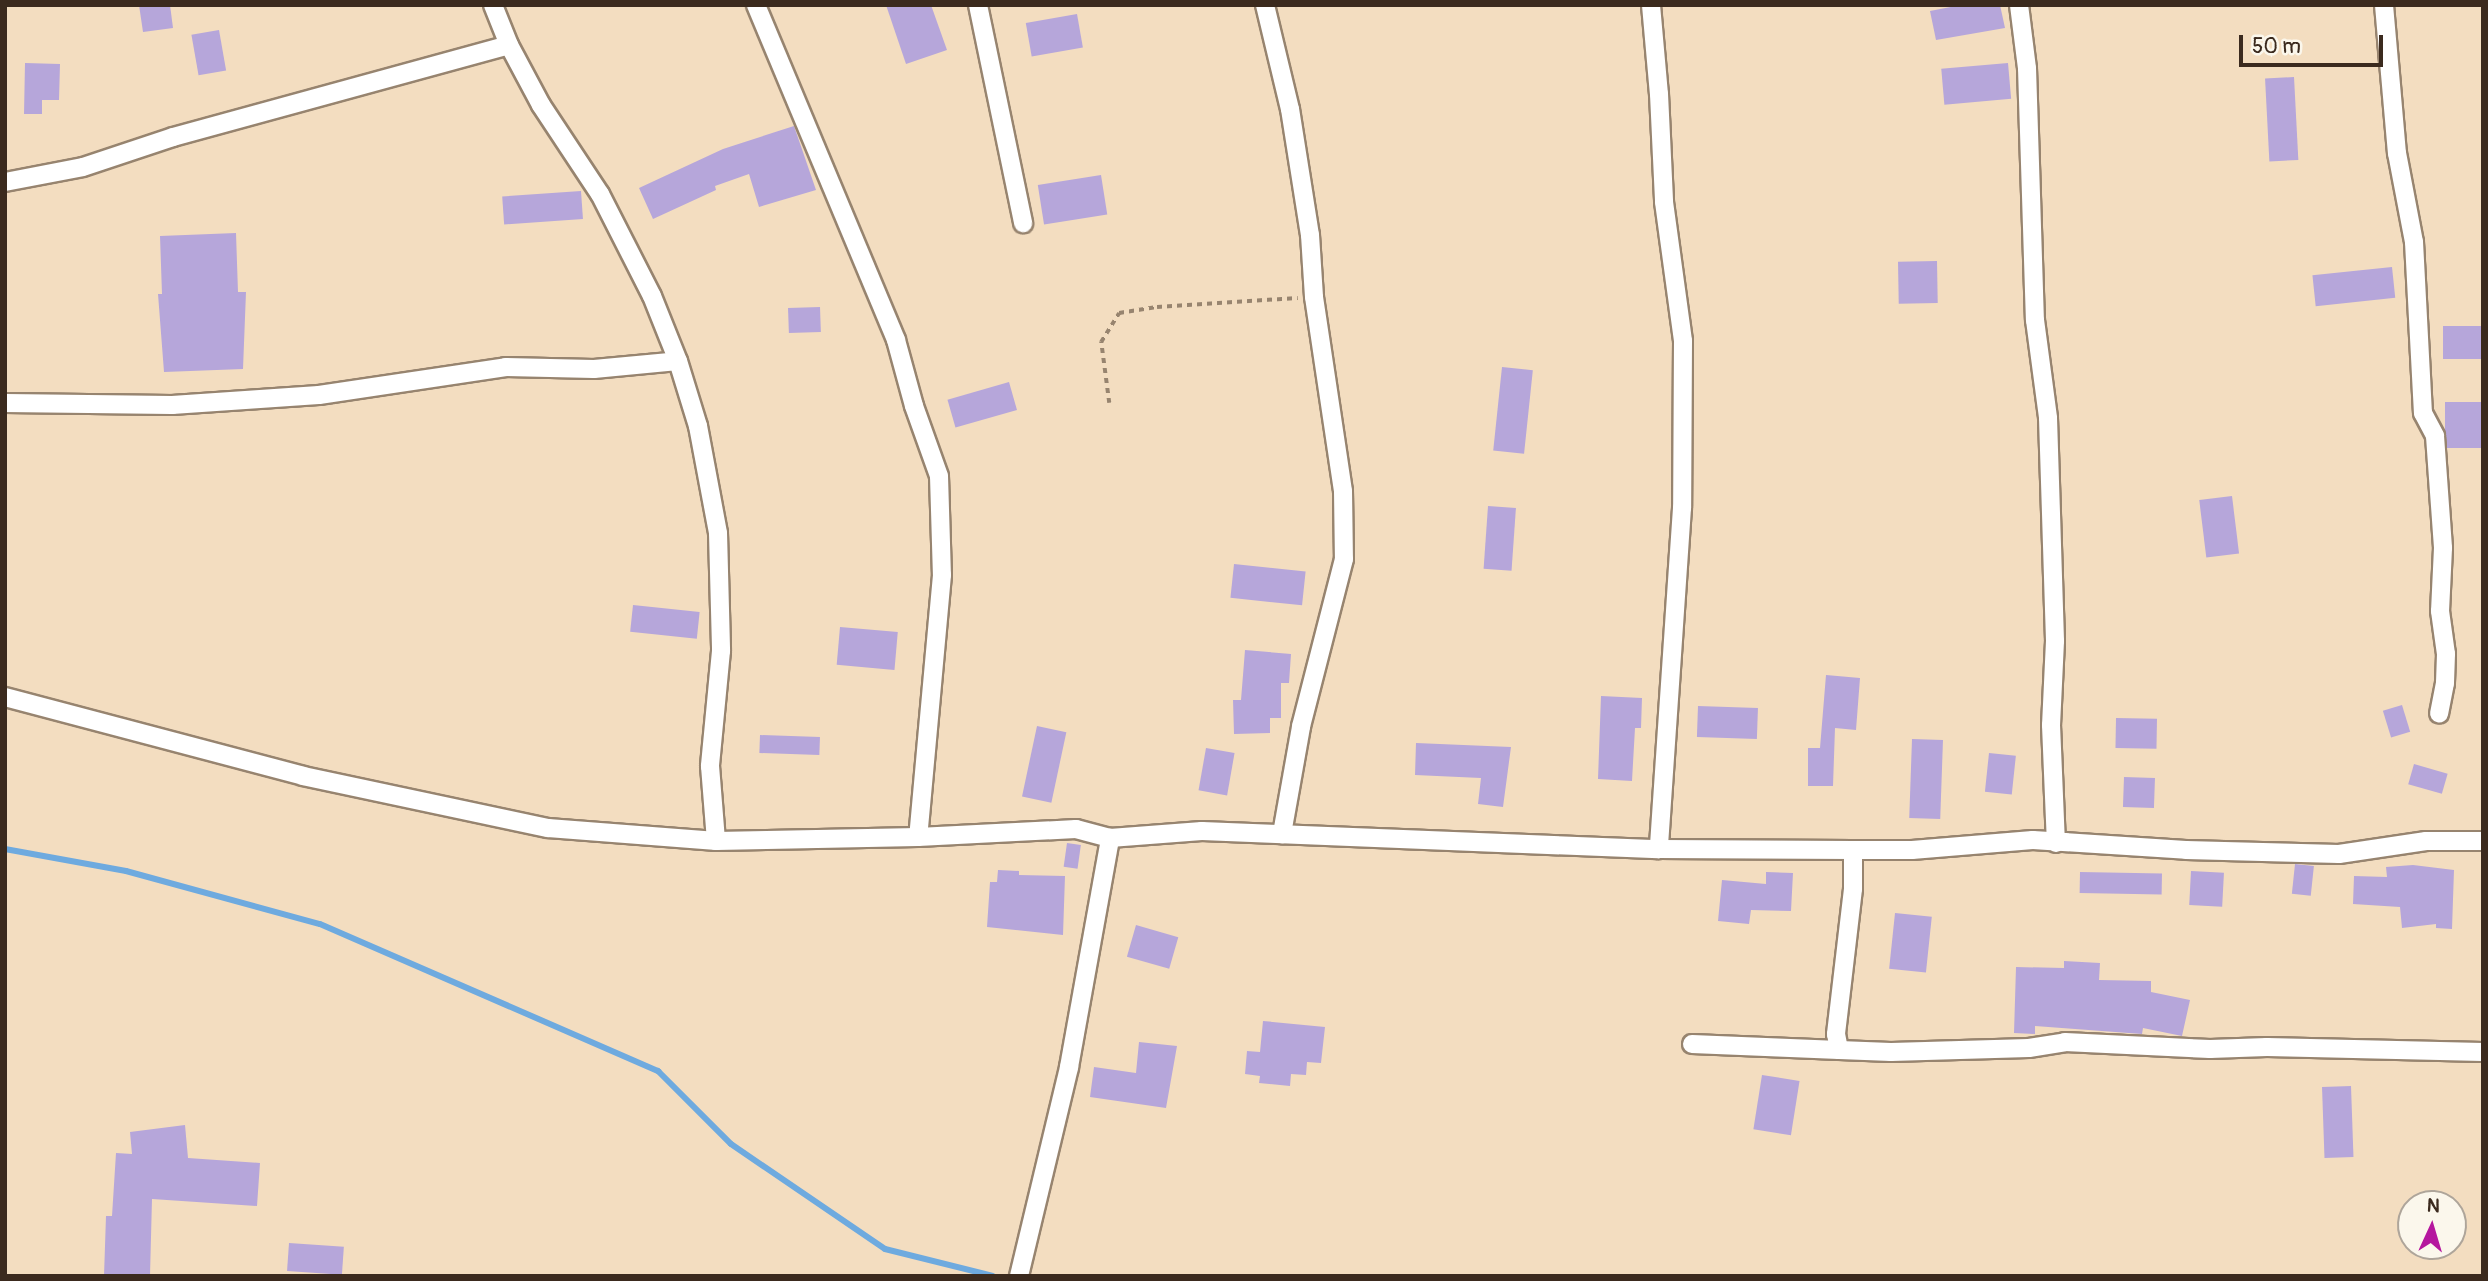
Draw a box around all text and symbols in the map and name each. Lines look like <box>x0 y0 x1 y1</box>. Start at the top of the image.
scale bar <box>2243 21 2386 65</box>
text: 50 m <box>2252 33 2301 60</box>
north arrow <box>2397 1190 2467 1260</box>
text: N <box>2426 1194 2441 1218</box>

